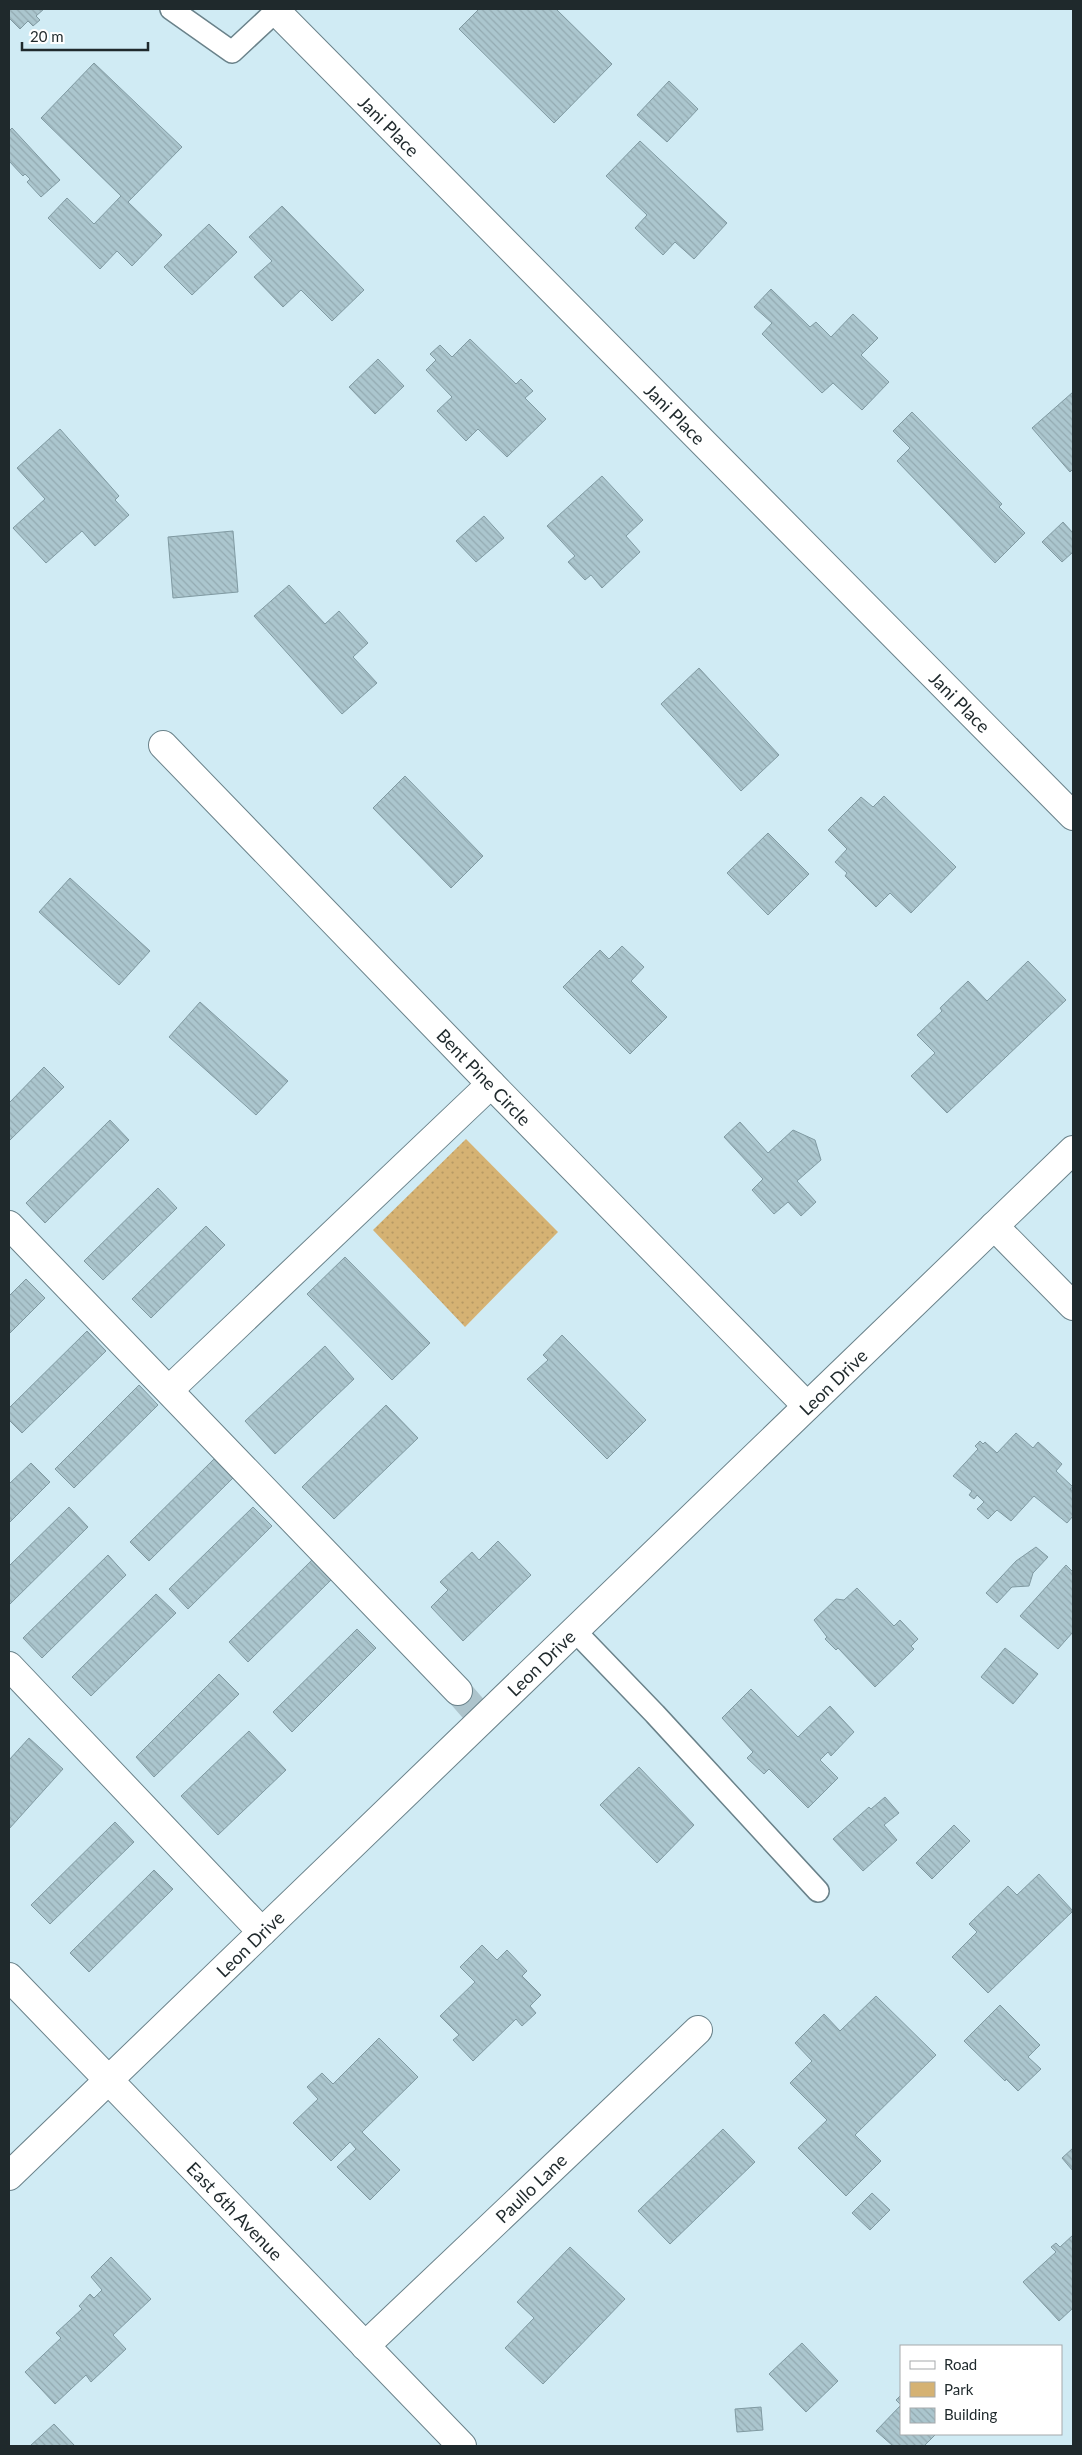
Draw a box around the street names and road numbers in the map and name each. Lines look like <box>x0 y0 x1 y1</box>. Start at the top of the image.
street label: Jani Place <box>354 91 424 161</box>
street label: Jani Place <box>640 379 710 449</box>
street label: Jani Place <box>925 667 995 737</box>
street label: Bent Pine Circle <box>432 1024 536 1130</box>
street label: Leon Drive <box>794 1344 872 1420</box>
street label: Leon Drive <box>502 1625 580 1701</box>
street label: Leon Drive <box>211 1906 289 1982</box>
street label: Paullo Lane <box>491 2149 571 2227</box>
street label: East 6th Avenue <box>182 2157 288 2265</box>

